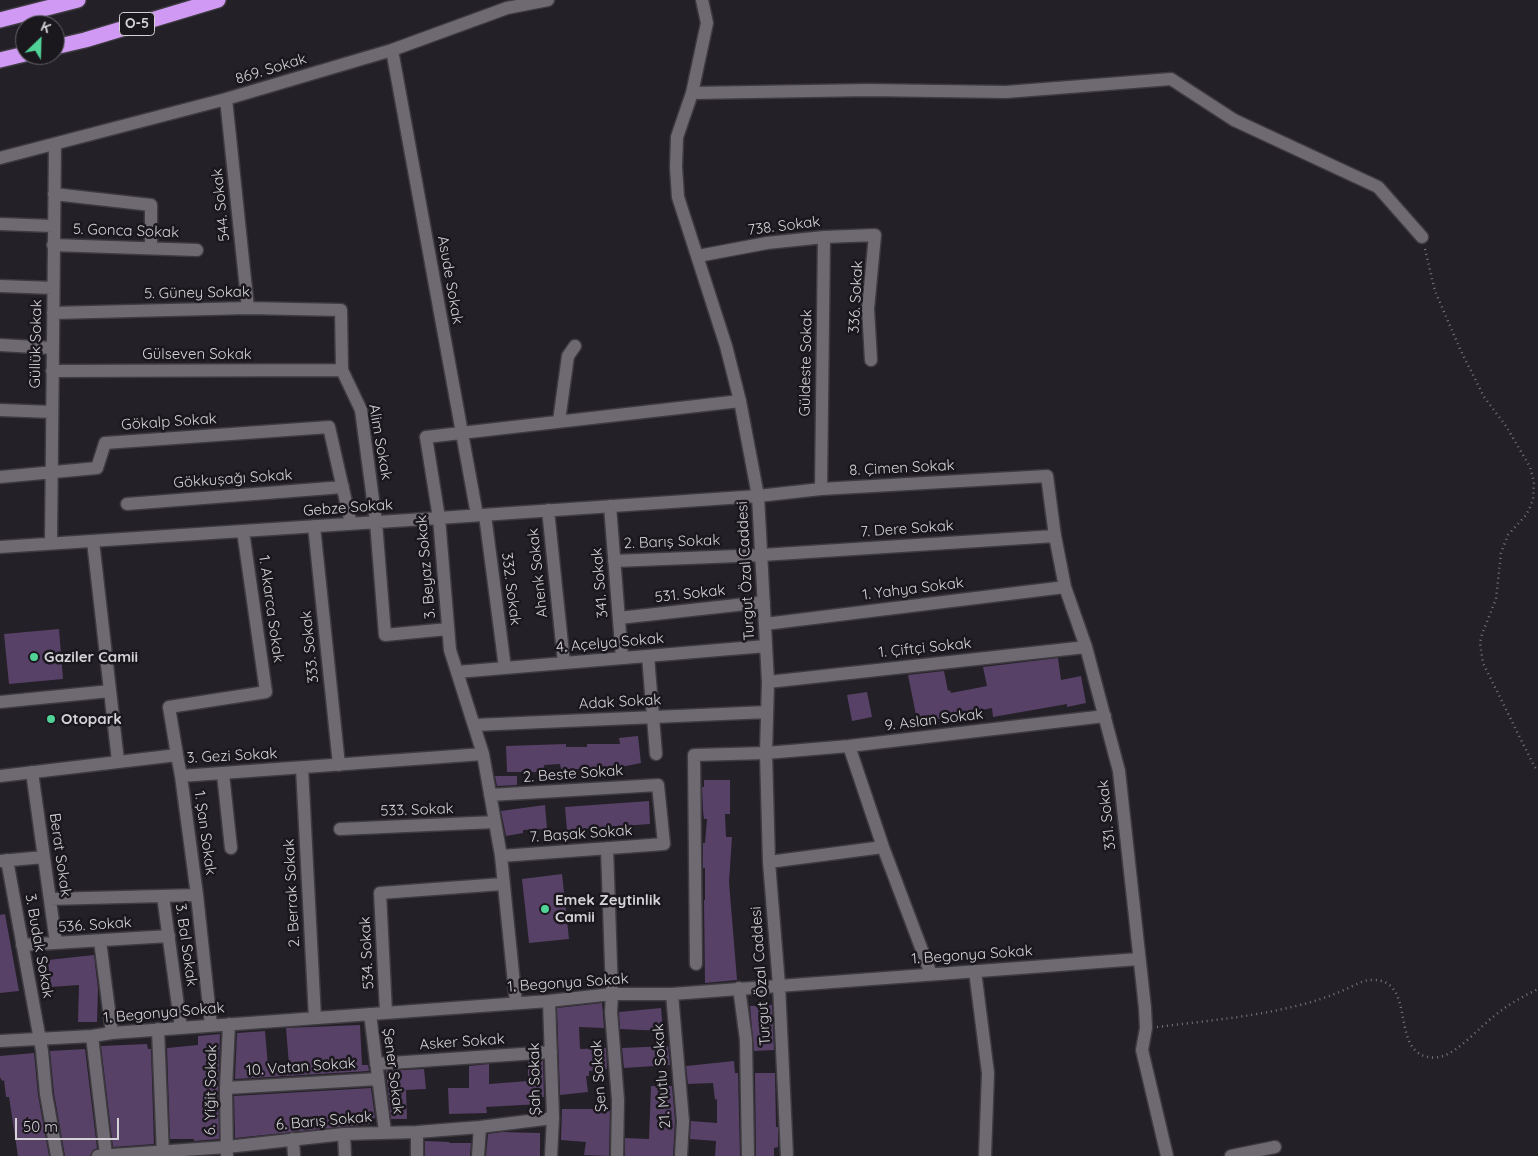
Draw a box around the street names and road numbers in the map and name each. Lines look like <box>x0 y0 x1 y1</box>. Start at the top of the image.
road number: O-5 <box>120 12 154 36</box>
street label: 869. Sokak <box>233 50 309 88</box>
street label: 544. Sokak <box>208 168 234 242</box>
street label: 738. Sokak <box>747 213 821 239</box>
street label: 5. Gonca Sokak <box>73 220 179 242</box>
street label: Asude Sokak <box>433 234 467 326</box>
street label: 336. Sokak <box>845 260 867 334</box>
street label: 5. Güney Sokak <box>144 283 250 303</box>
street label: Güllük Sokak <box>26 299 46 389</box>
street label: Güldeste Sokak <box>796 309 816 417</box>
street label: Gülseven Sokak <box>142 345 252 363</box>
street label: Alim Sokak <box>364 403 396 481</box>
street label: Gökalp Sokak <box>121 410 217 434</box>
street label: 8. Çimen Sokak <box>849 456 955 480</box>
street label: Gökkuşağı Sokak <box>173 466 293 492</box>
street label: Gebze Sokak <box>302 496 394 520</box>
street label: Turgut Özal Caddesi <box>733 501 759 641</box>
street label: 3. Beyaz Sokak <box>412 514 440 620</box>
street label: 7. Dere Sokak <box>860 517 954 541</box>
street label: Ahenk Sokak <box>524 527 552 619</box>
street label: 2. Barış Sokak <box>623 531 721 553</box>
street label: 341. Sokak <box>588 547 612 619</box>
street label: 332. Sokak <box>498 551 524 627</box>
street label: 1. Akarca Sokak <box>255 554 287 664</box>
street label: 1. Yahya Sokak <box>861 574 965 604</box>
street label: 531. Sokak <box>654 581 726 607</box>
street label: 333. Sokak <box>297 610 323 684</box>
street label: 4. Açelya Sokak <box>555 629 665 657</box>
street label: 1. Çiftçi Sokak <box>878 634 972 662</box>
street label: Adak Sokak <box>578 691 662 713</box>
street label: 9. Aslan Sokak <box>884 705 984 735</box>
street label: 3. Gezi Sokak <box>186 745 278 767</box>
street label: 2. Beste Sokak <box>522 762 624 786</box>
street label: 331. Sokak <box>1094 779 1120 851</box>
street label: 1. Şan Sokak <box>190 790 220 876</box>
street label: 533. Sokak <box>380 800 454 820</box>
street label: Berat Sokak <box>45 812 75 898</box>
street label: 7. Başak Sokak <box>529 821 633 847</box>
street label: 2. Berrak Sokak <box>280 838 304 948</box>
street label: 3. Budak Sokak <box>21 892 57 1000</box>
street label: 3. Bal Sokak <box>171 902 201 988</box>
street label: Turgut Özal Caddesi <box>747 906 775 1046</box>
street label: 536. Sokak <box>58 913 132 937</box>
street label: 534. Sokak <box>356 916 378 990</box>
street label: 1. Begonya Sokak <box>911 942 1033 968</box>
street label: 1. Begonya Sokak <box>507 970 629 996</box>
street label: 1. Begonya Sokak <box>103 999 225 1027</box>
street label: 21. Mutlu Sokak <box>649 1023 675 1129</box>
street label: Şener Sokak <box>379 1027 407 1115</box>
street label: Asker Sokak <box>419 1030 505 1054</box>
street label: Şen Sokak <box>588 1039 610 1113</box>
street label: Şah Sokak <box>525 1042 545 1116</box>
street label: 6. Yiğit Sokak <box>201 1044 221 1136</box>
street label: 10. Vatan Sokak <box>246 1054 356 1080</box>
street label: 6. Barış Sokak <box>275 1108 373 1134</box>

